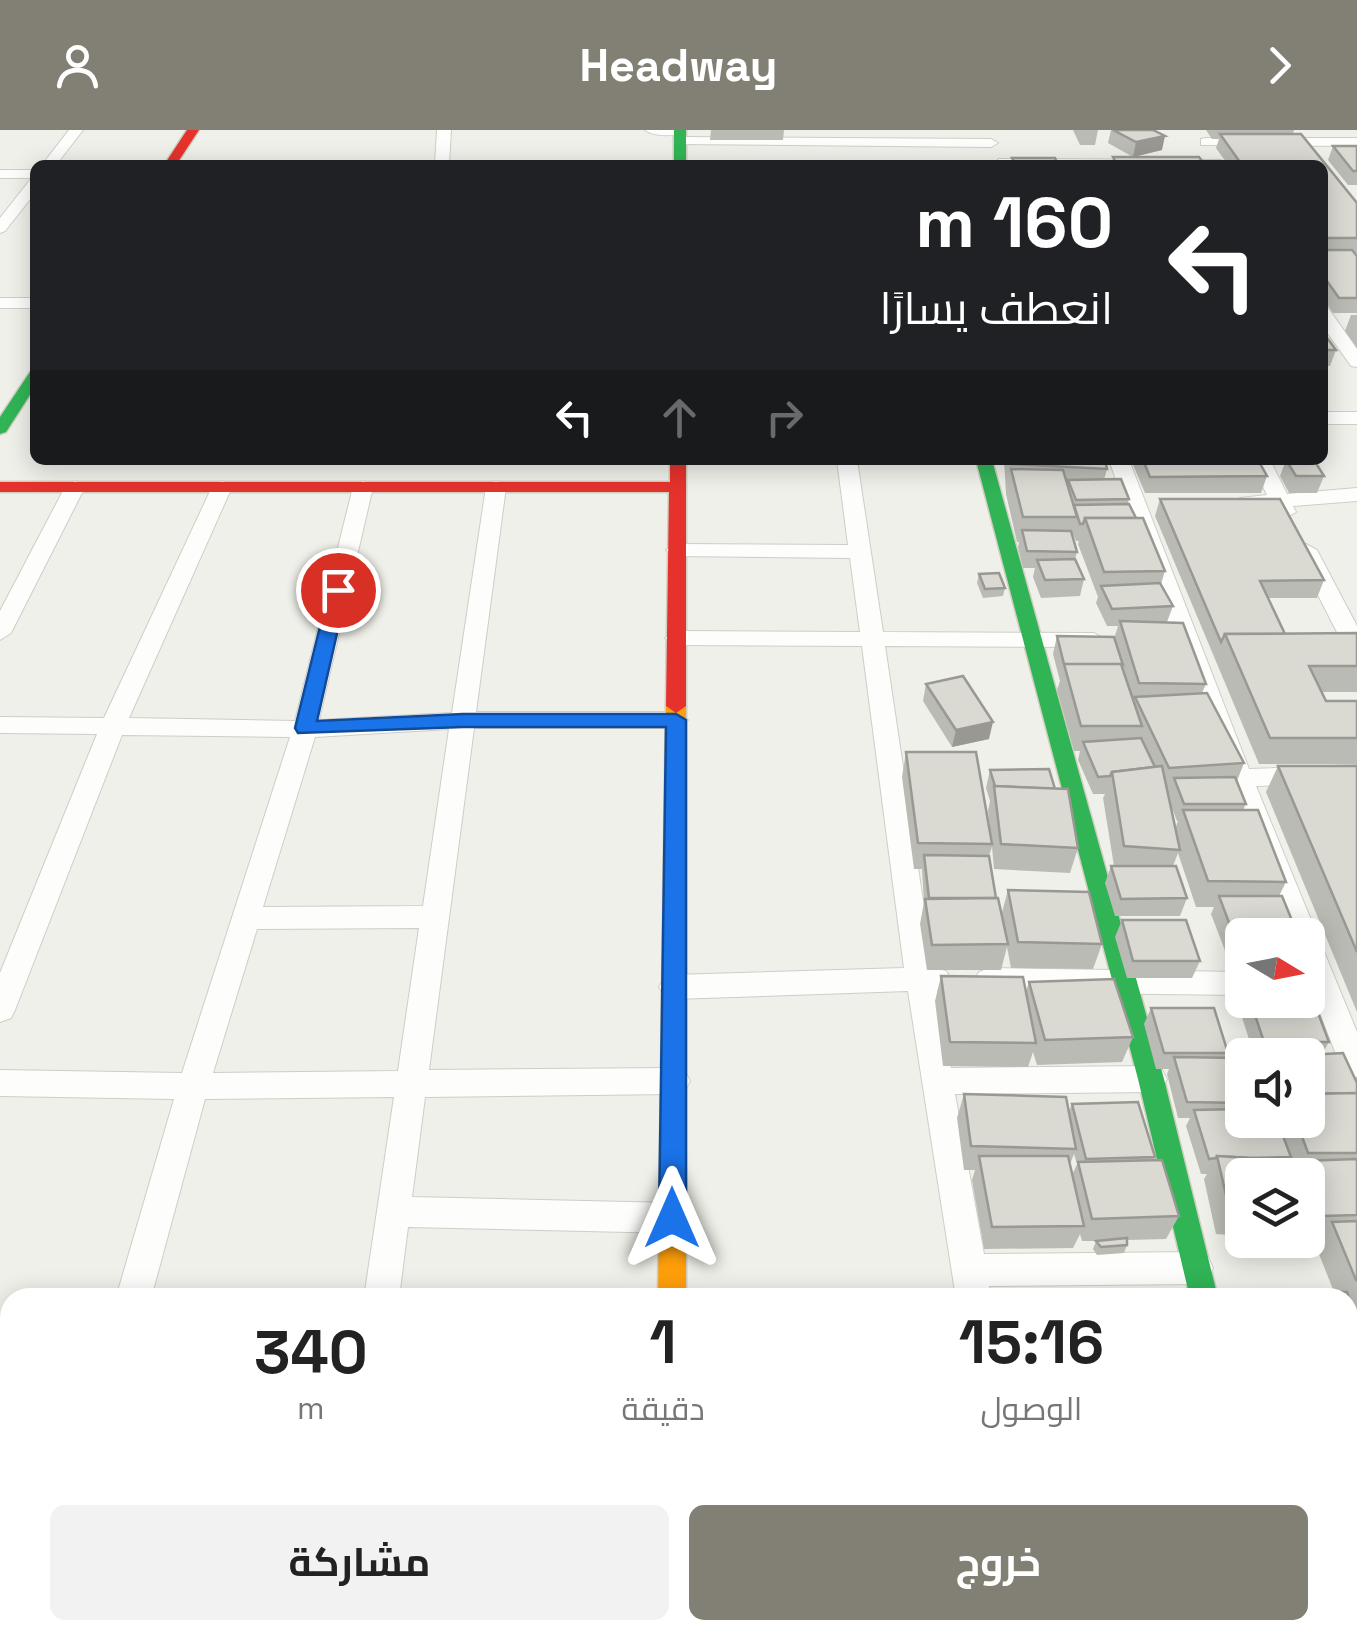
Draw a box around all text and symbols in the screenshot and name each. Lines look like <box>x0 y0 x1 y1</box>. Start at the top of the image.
text: Headway <box>579 37 778 94</box>
icon: person <box>50 38 105 93</box>
icon: forward <box>1252 38 1307 93</box>
text: 160 m <box>915 178 1113 267</box>
icon: left <box>1148 200 1278 330</box>
text: انعطف يسارًا <box>880 280 1113 337</box>
icon: left <box>547 390 602 445</box>
icon: ahead <box>652 390 707 445</box>
icon: right <box>757 390 812 445</box>
pin <box>296 548 381 633</box>
icon: arrive <box>311 563 366 618</box>
north arrow <box>1225 918 1325 1018</box>
map controls <box>1225 918 1325 1258</box>
button: sound <box>1225 1038 1325 1138</box>
button: layers <box>1225 1158 1325 1258</box>
position arrow <box>620 1166 724 1270</box>
text: 1 <box>650 1304 677 1381</box>
text: 15:16 <box>959 1304 1104 1381</box>
text: 340 <box>254 1314 368 1391</box>
text: m <box>297 1388 325 1428</box>
text: دقيقة <box>622 1389 705 1429</box>
text: الوصول <box>980 1389 1082 1429</box>
button: مشاركة <box>50 1505 669 1620</box>
button: خروج <box>689 1505 1308 1620</box>

